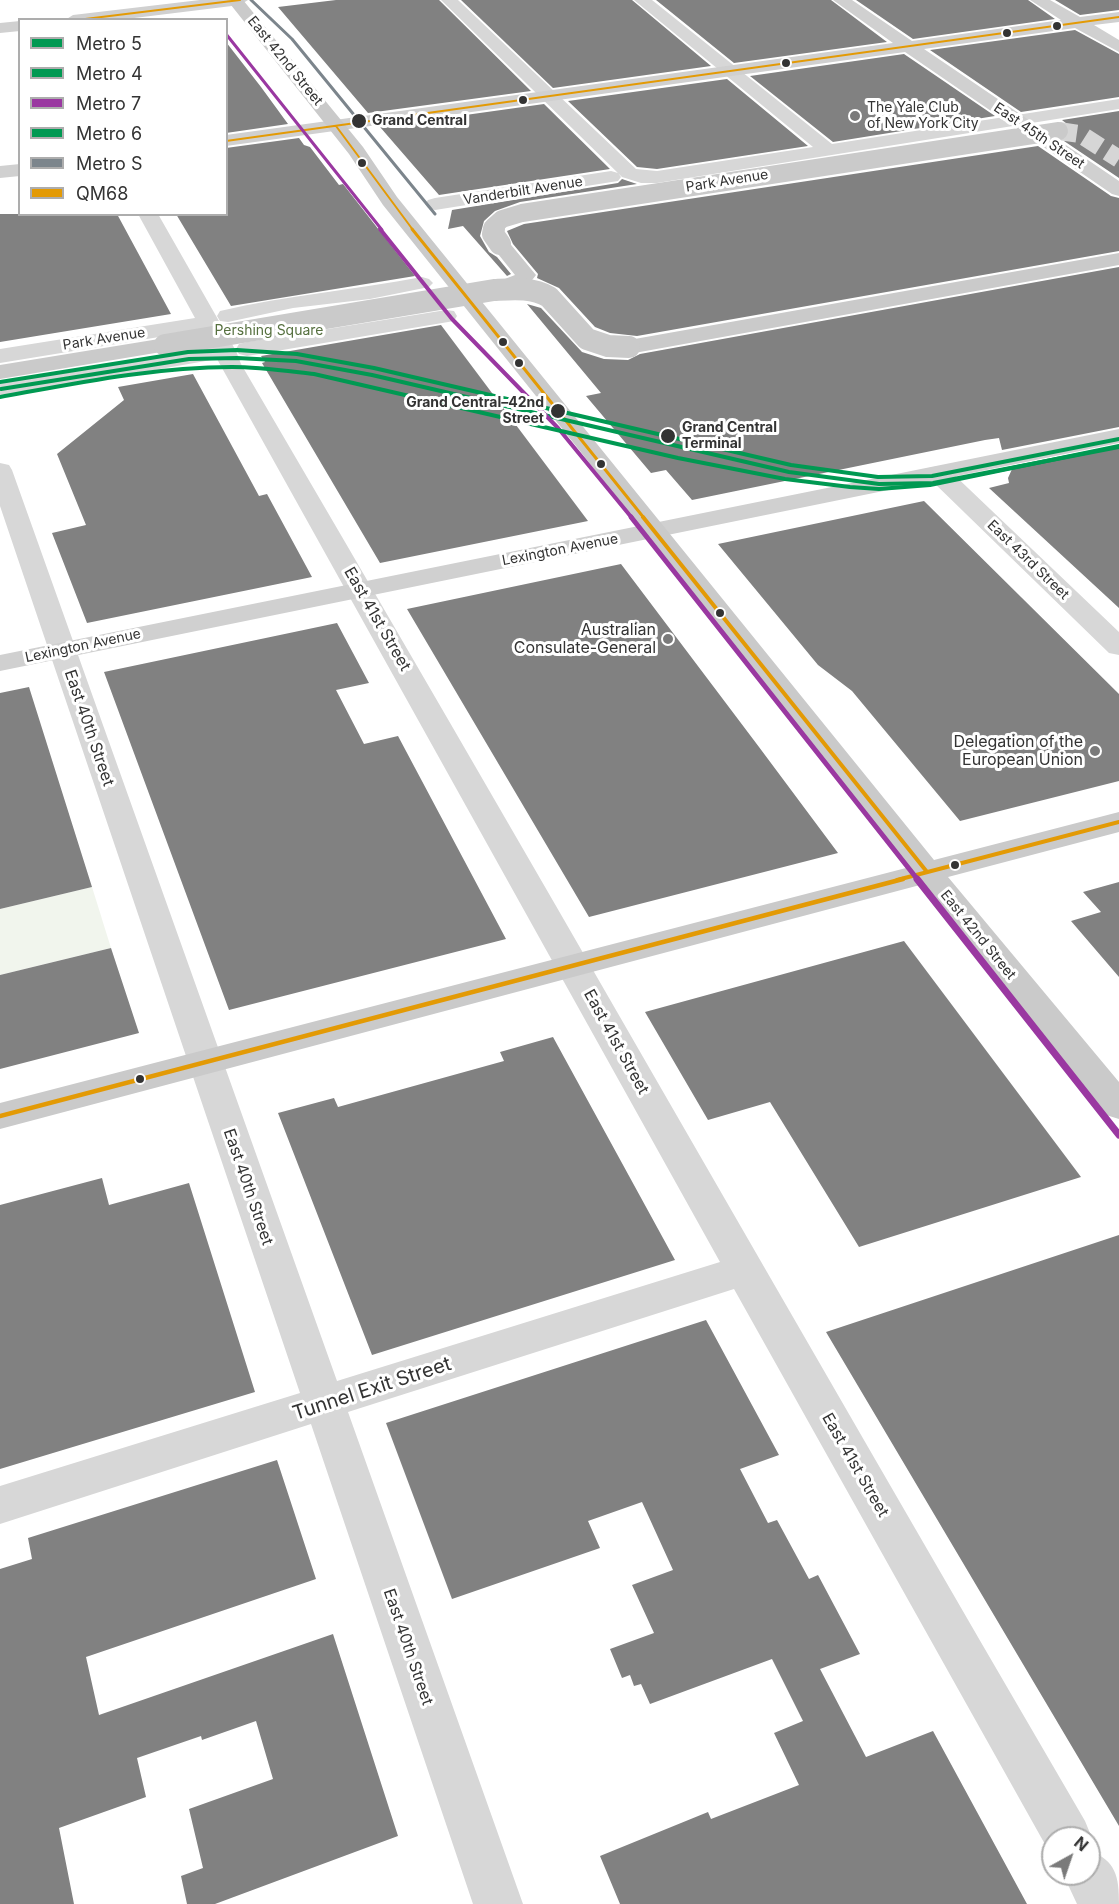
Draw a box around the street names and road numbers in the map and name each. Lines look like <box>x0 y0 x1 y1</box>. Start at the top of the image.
street label: East 42nd Street <box>244 13 326 109</box>
street label: East 45th Street <box>990 99 1088 173</box>
street label: Park Avenue <box>685 166 769 196</box>
street label: Vanderbilt Avenue <box>462 173 584 209</box>
street label: Park Avenue <box>62 324 146 354</box>
street label: East 43rd Street <box>984 517 1072 603</box>
street label: Lexington Avenue <box>501 531 619 569</box>
street label: East 41st Street <box>340 564 414 674</box>
street label: Lexington Avenue <box>24 626 142 666</box>
street label: East 40th Street <box>60 667 118 789</box>
street label: East 42nd Street <box>937 887 1019 983</box>
street label: East 41st Street <box>579 986 653 1098</box>
street label: East 40th Street <box>219 1126 277 1248</box>
street label: Tunnel Exit Street <box>290 1352 454 1426</box>
street label: East 41st Street <box>818 1410 892 1520</box>
street label: East 40th Street <box>379 1586 437 1708</box>

